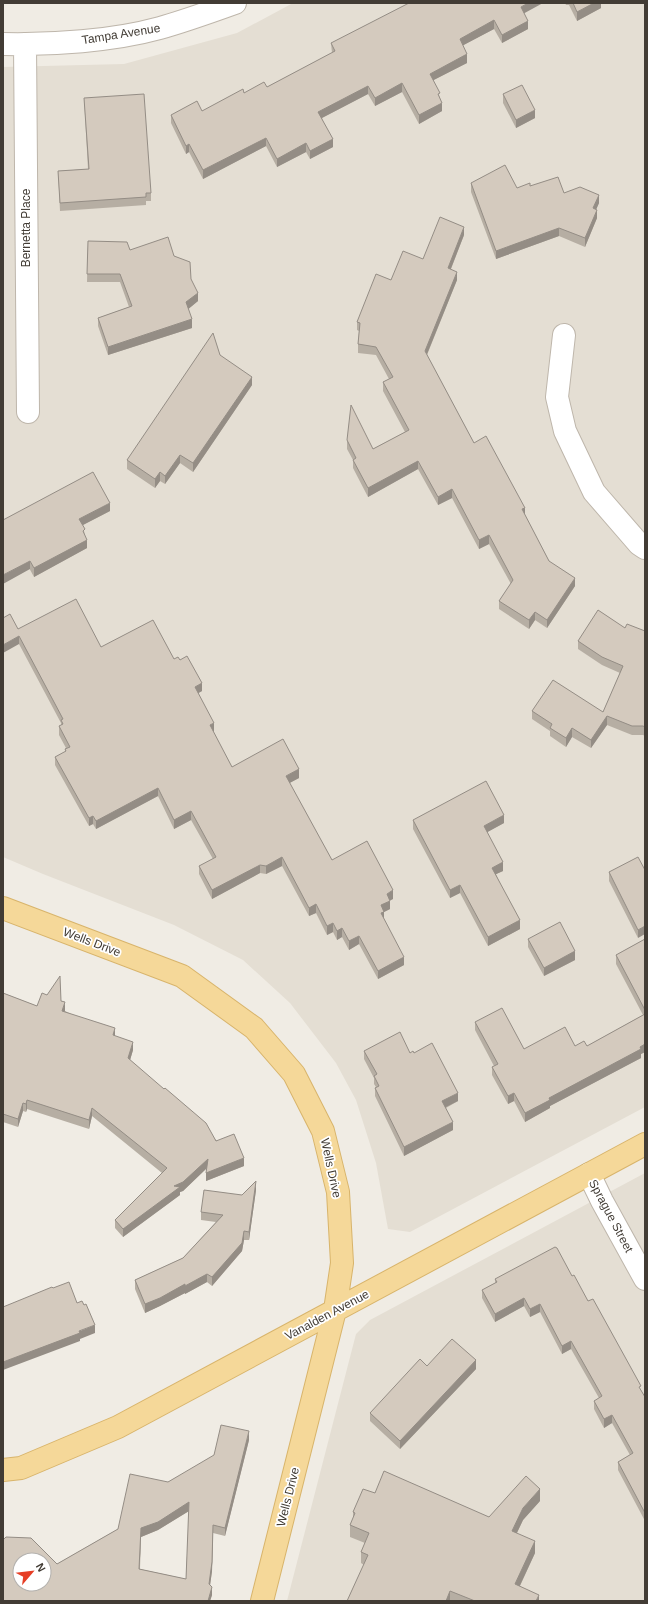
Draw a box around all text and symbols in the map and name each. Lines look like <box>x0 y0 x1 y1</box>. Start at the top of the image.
street label: Tampa Avenue <box>81 21 162 47</box>
street label: Bernetta Place <box>19 188 33 267</box>
street label: Wells Drive <box>61 925 123 959</box>
street label: Wells Drive <box>318 1137 344 1199</box>
street label: Sprague Street <box>586 1177 636 1256</box>
street label: Vanalden Avenue <box>283 1287 372 1343</box>
street label: Wells Drive <box>274 1466 302 1528</box>
north arrow <box>12 1552 52 1592</box>
text: N <box>34 1561 48 1574</box>

